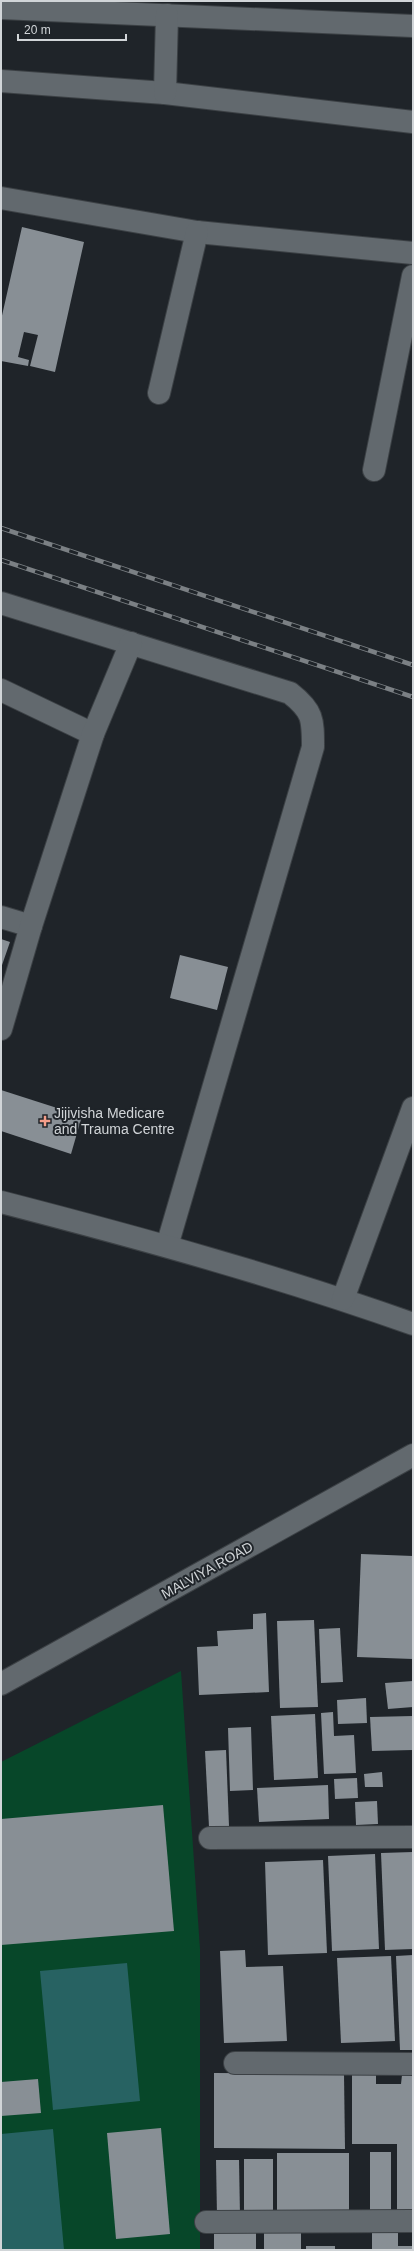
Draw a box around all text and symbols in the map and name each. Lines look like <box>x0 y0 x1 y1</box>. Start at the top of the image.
scale bar <box>18 16 126 42</box>
text: 20 m <box>24 23 51 37</box>
place label: Jijivisha Medicare and Trauma Centre <box>54 1105 175 1137</box>
marker: Jijivisha Medicare and Trauma Centre <box>39 1115 51 1127</box>
street label: MALVIYA ROAD <box>158 1538 256 1602</box>

